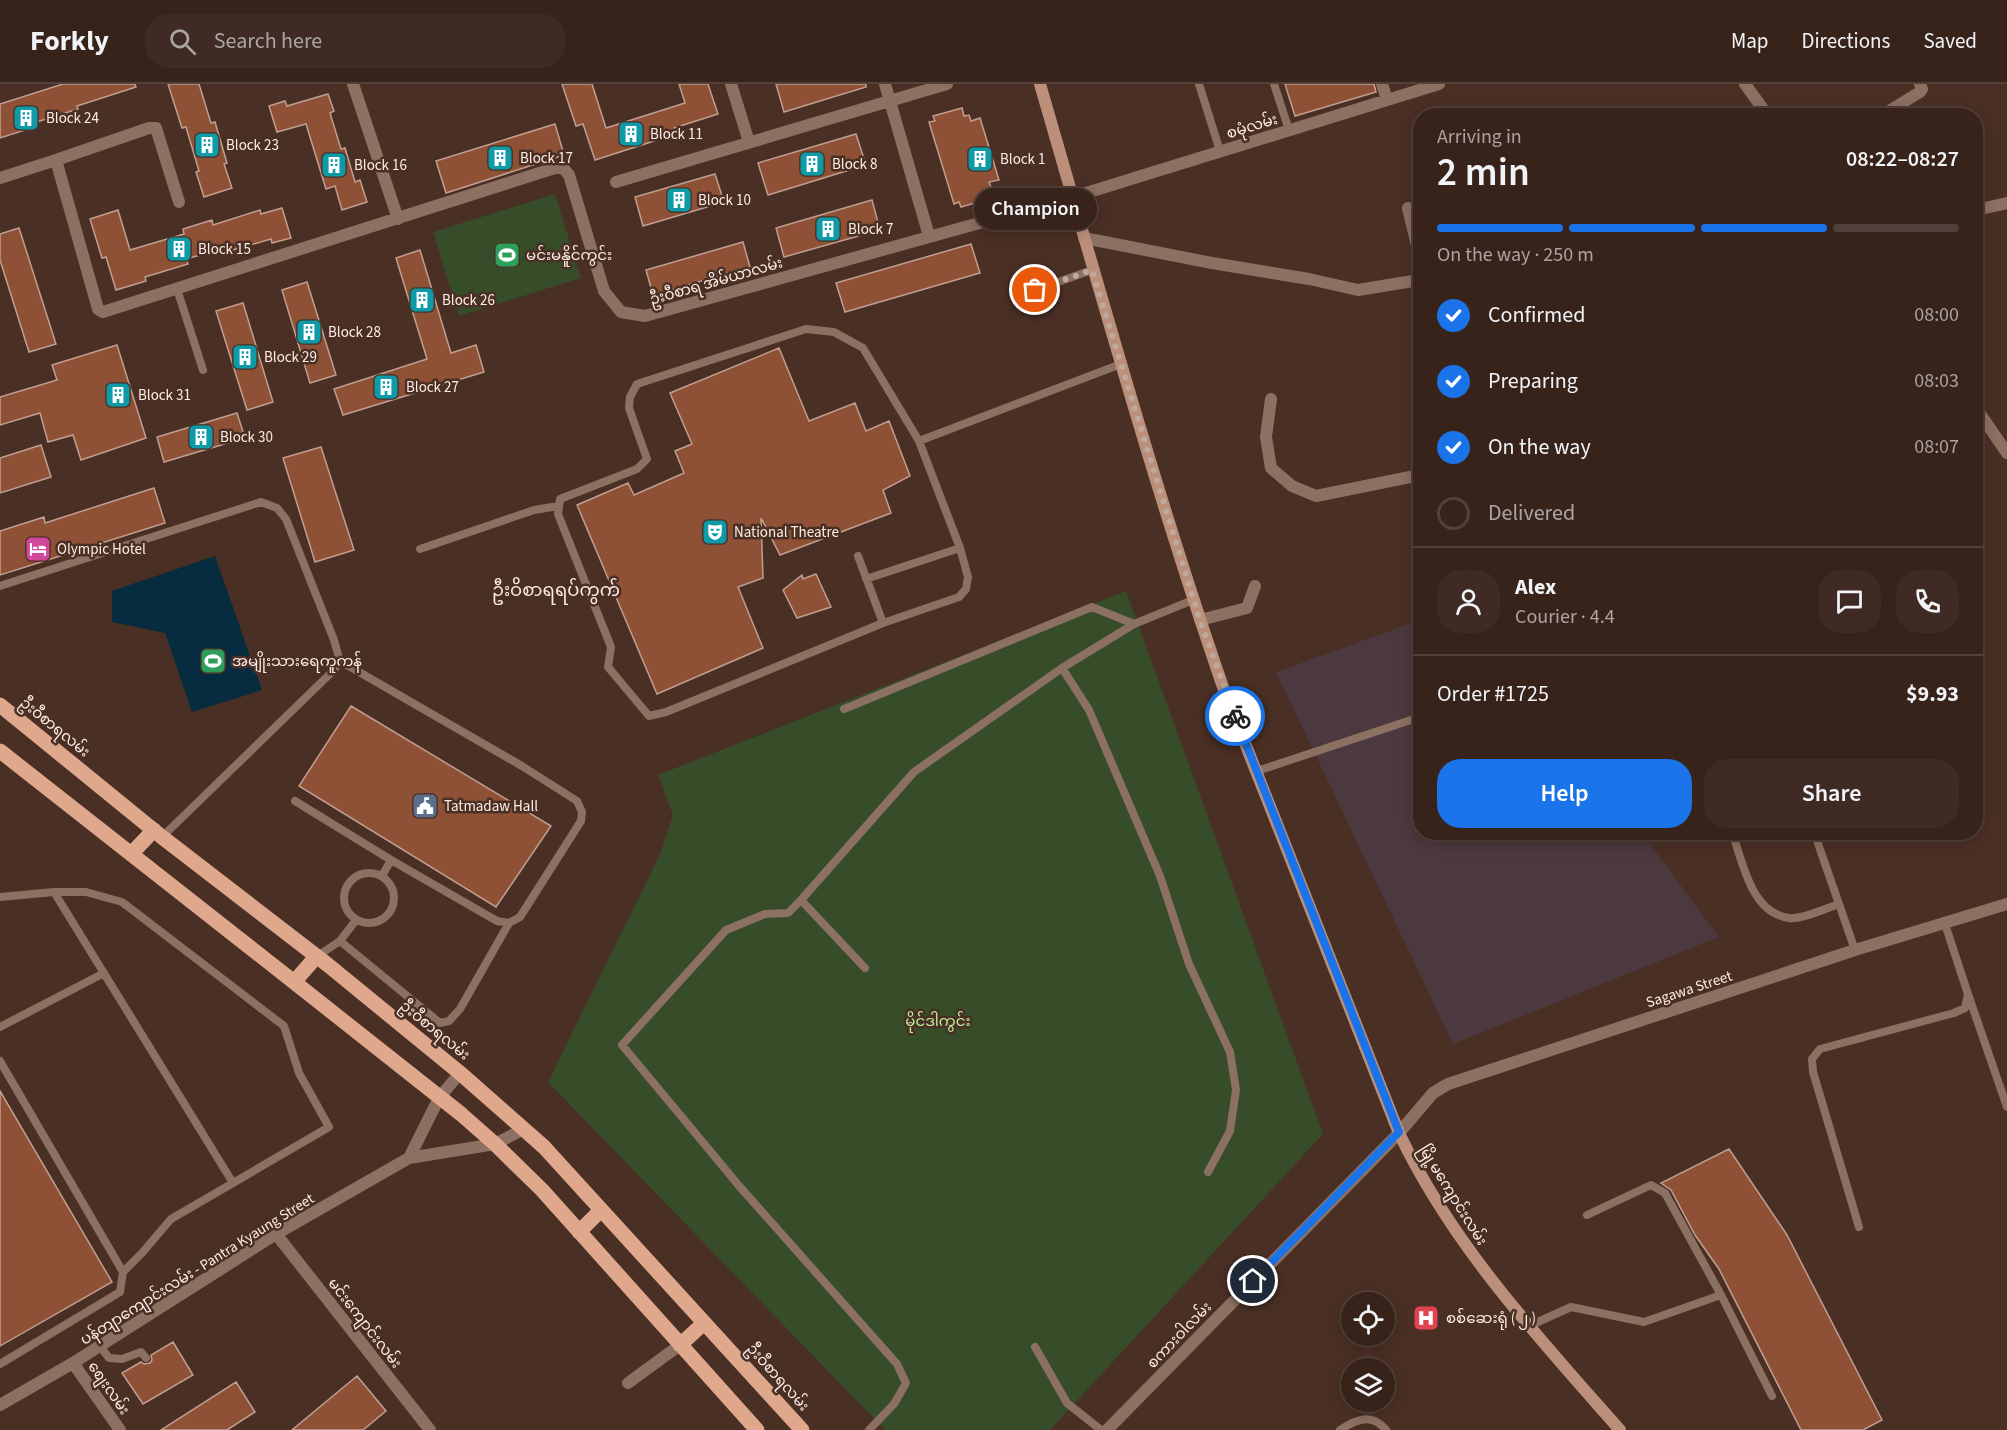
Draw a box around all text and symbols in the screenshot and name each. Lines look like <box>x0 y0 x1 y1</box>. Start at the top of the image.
search box <box>145 14 565 68</box>
text: Forkly <box>30 21 109 61</box>
icon: search <box>166 25 199 58</box>
text: Search here <box>214 25 322 57</box>
text: Map <box>1731 26 1769 56</box>
text: Directions <box>1802 26 1890 56</box>
text: Saved <box>1923 26 1977 56</box>
building icon: Block 24 <box>11 103 41 133</box>
place label: Block 24 <box>46 108 99 129</box>
street label: စမုံလမ်း <box>1224 109 1281 145</box>
building icon: Block 11 <box>616 119 646 149</box>
text: Arriving in <box>1437 123 1522 151</box>
place label: Block 11 <box>650 124 703 145</box>
building icon: Block 23 <box>192 130 222 160</box>
place label: Block 23 <box>226 135 279 156</box>
building icon: Block 17 <box>485 143 515 173</box>
text: 08:22–08:27 <box>1846 143 1959 175</box>
building icon: Block 1 <box>965 144 995 174</box>
text: 2 min <box>1437 145 1530 201</box>
place label: Block 17 <box>520 148 573 169</box>
building icon: Block 8 <box>797 149 827 179</box>
place label: Block 1 <box>1000 149 1046 170</box>
building icon: Block 16 <box>319 150 349 180</box>
place label: Block 8 <box>832 154 878 175</box>
place label: Block 16 <box>354 155 407 176</box>
building icon: Block 10 <box>664 185 694 215</box>
callout: Champion <box>974 188 1096 230</box>
place label: Block 10 <box>698 190 751 211</box>
text: Champion <box>991 195 1080 223</box>
building icon: Block 7 <box>813 214 843 244</box>
place label: Block 7 <box>848 219 894 240</box>
building icon: Block 15 <box>164 234 194 264</box>
place label: Block 15 <box>198 239 251 260</box>
sports icon: မင်းမနိူင်ကွင်း <box>492 240 522 270</box>
text: On the way · 250 m <box>1437 241 1594 269</box>
place label: မင်းမနိူင်ကွင်း <box>526 245 612 267</box>
street label: ဦးဝီစာရ အိမ်ယာလမ်း <box>647 252 785 311</box>
pin <box>1009 264 1060 315</box>
icon: bag <box>1018 273 1051 306</box>
building icon: Block 26 <box>407 285 437 315</box>
place label: Block 26 <box>442 290 495 311</box>
icon: check <box>1437 299 1470 332</box>
text: Confirmed <box>1488 299 1585 331</box>
text: 08:00 <box>1914 301 1959 329</box>
building icon: Block 28 <box>294 317 324 347</box>
place label: Block 28 <box>328 322 381 343</box>
building icon: Block 29 <box>230 342 260 372</box>
place label: Block 29 <box>264 347 317 368</box>
icon: check <box>1437 365 1470 398</box>
text: Preparing <box>1488 365 1578 397</box>
text: 08:03 <box>1914 367 1959 395</box>
building icon: Block 27 <box>371 372 401 402</box>
place label: Block 27 <box>406 377 459 398</box>
building icon: Block 31 <box>103 380 133 410</box>
place label: Block 31 <box>138 385 191 406</box>
building icon: Block 30 <box>186 422 216 452</box>
place label: Block 30 <box>220 427 273 448</box>
icon: check <box>1437 431 1470 464</box>
text: On the way <box>1488 431 1591 463</box>
text: 08:07 <box>1914 433 1959 461</box>
text: Delivered <box>1488 497 1575 529</box>
theatre icon: National Theatre <box>700 517 730 547</box>
place label: National Theatre <box>734 522 839 543</box>
hotel icon: Olympic Hotel <box>23 534 53 564</box>
place label: Olympic Hotel <box>57 539 146 560</box>
button: person <box>1437 570 1500 633</box>
button: chat <box>1818 570 1881 633</box>
button: phone <box>1896 570 1959 633</box>
text: Alex <box>1515 571 1556 603</box>
district label: ဦးဝိစာရရပ်ကွက် <box>492 576 620 605</box>
text: Courier · 4.4 <box>1515 603 1615 631</box>
sports icon: အမျိုးသားရေကူကန် <box>198 646 228 676</box>
place label: အမျိုးသားရေကူကန် <box>232 651 362 673</box>
text: Order #1725 <box>1437 678 1549 710</box>
text: $9.93 <box>1906 678 1959 710</box>
courier <box>1205 686 1265 746</box>
street label: ဦးဝီစာရလမ်း <box>15 693 94 763</box>
icon: bike <box>1219 700 1252 733</box>
button: Help <box>1437 759 1692 828</box>
button: Share <box>1704 759 1959 828</box>
public building icon: Tatmadaw Hall <box>410 791 440 821</box>
place label: Tatmadaw Hall <box>444 796 538 817</box>
street label: Sagawa Street <box>1643 966 1735 1013</box>
street label: ဦးဝီစာရလမ်း <box>395 996 474 1066</box>
park label: မိုင်ဒါကွင်း <box>905 1011 971 1033</box>
street label: မြို့မကျောင်းလမ်း <box>1412 1141 1492 1250</box>
street label: ပန်တျာကျောင်းလမ်း - Pantra Kyaung Street <box>76 1188 319 1351</box>
pin <box>1227 1255 1278 1306</box>
icon: home <box>1236 1264 1269 1297</box>
street label: မင်းကျောင်းလမ်း <box>322 1274 406 1373</box>
map controls <box>1341 1292 1395 1412</box>
button: locate <box>1341 1292 1395 1346</box>
street label: စကားဝါလမ်း <box>1142 1297 1217 1373</box>
hospital icon: စစ်ဆေးရုံ ( ၂ ) <box>1411 1303 1441 1333</box>
place label: စစ်ဆေးရုံ ( ၂ ) <box>1446 1308 1536 1330</box>
street label: ဦးဝီစာရလမ်း <box>741 1339 814 1417</box>
street label: စျေးလမ်း <box>82 1357 135 1420</box>
button: layers <box>1341 1358 1395 1412</box>

